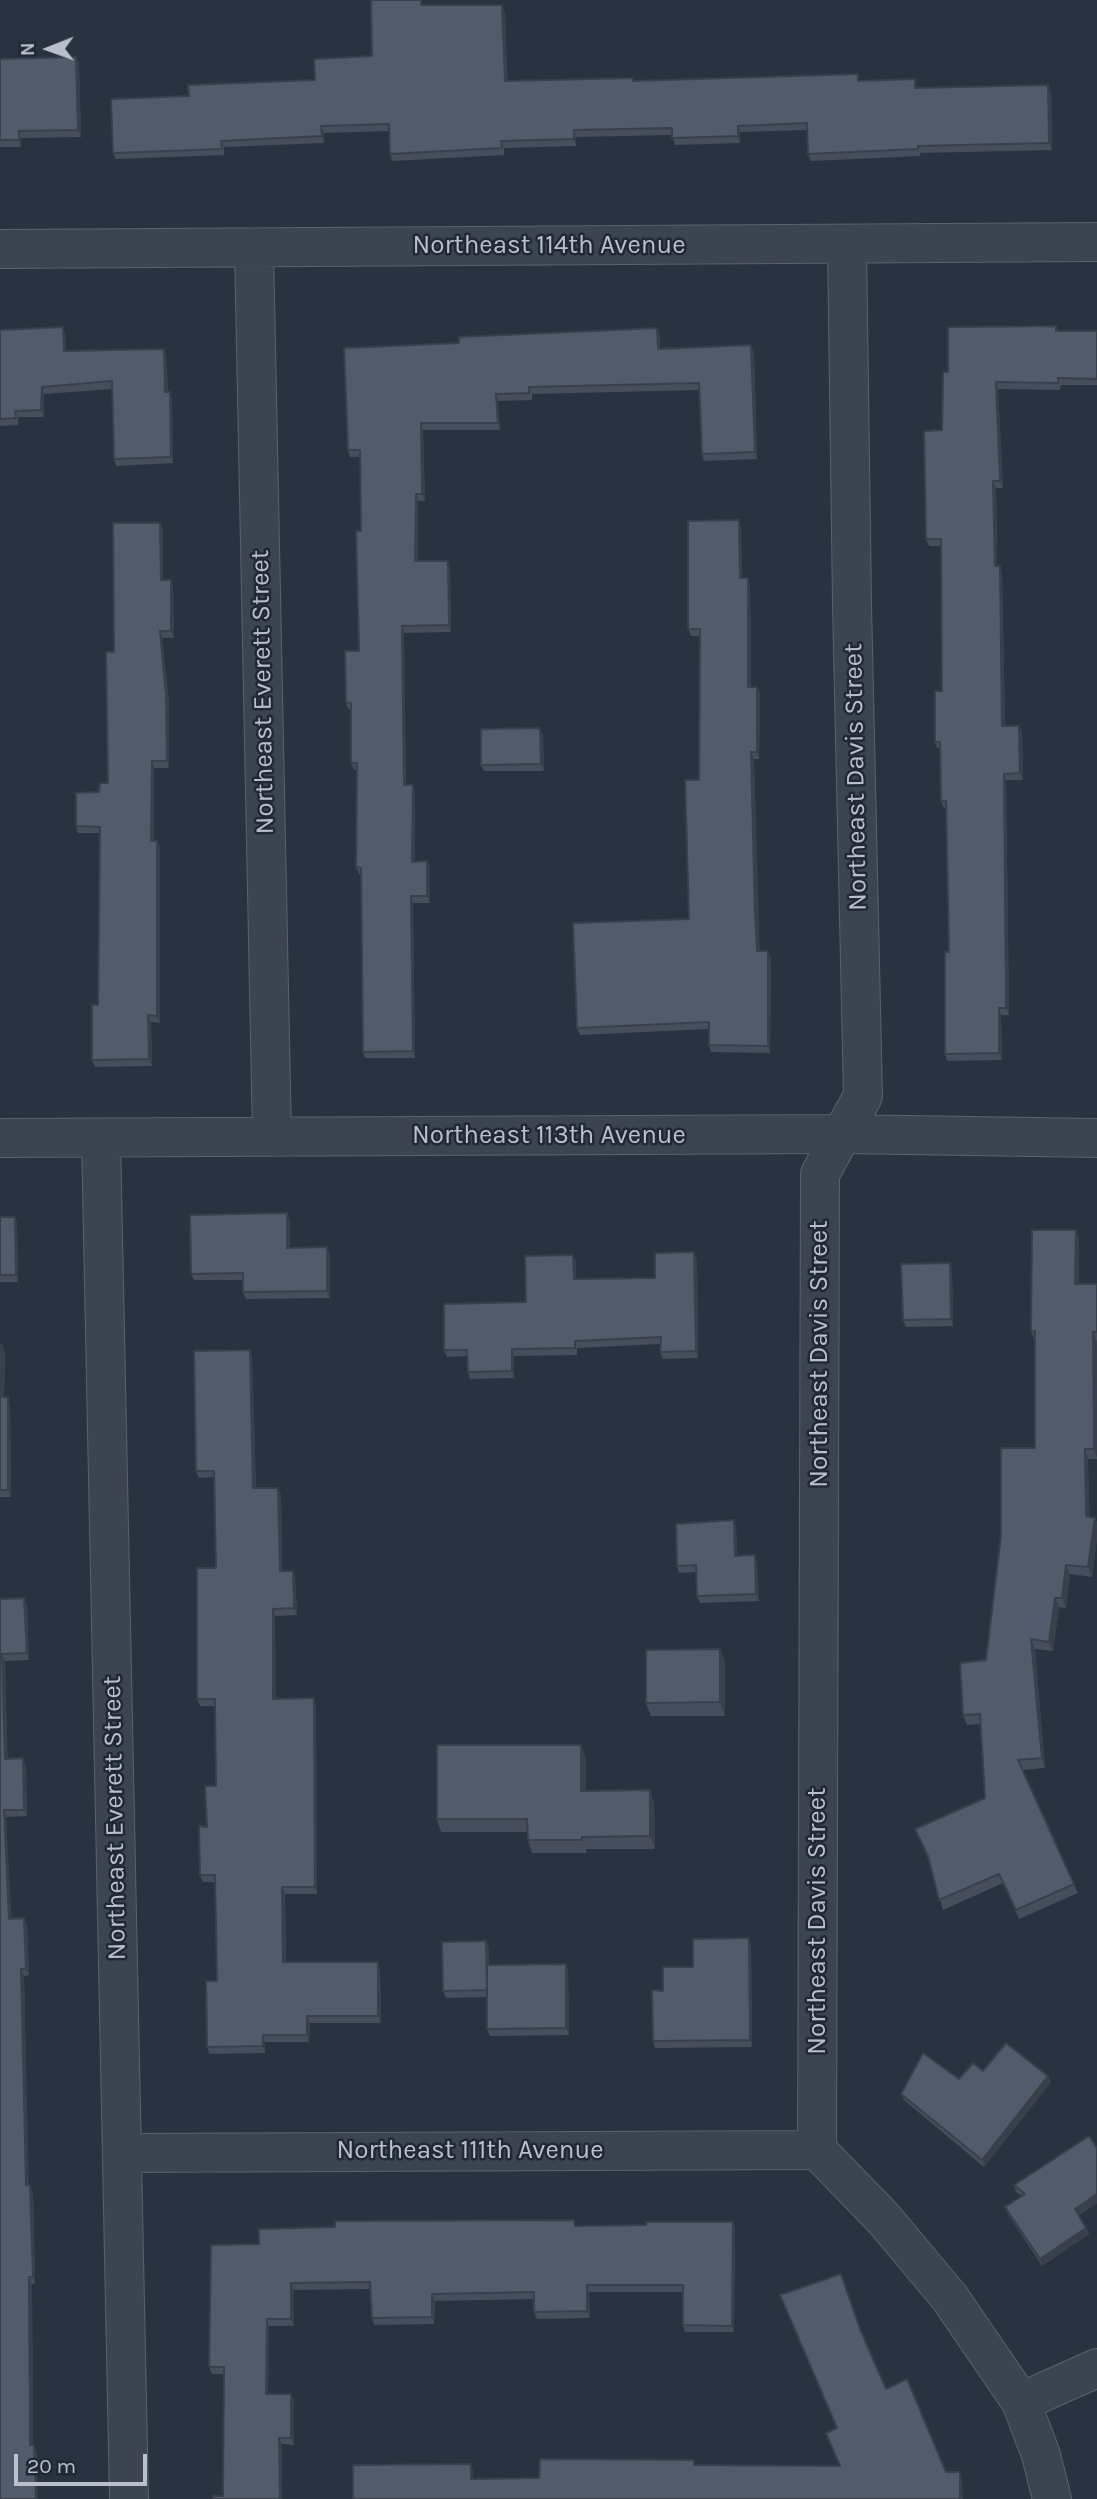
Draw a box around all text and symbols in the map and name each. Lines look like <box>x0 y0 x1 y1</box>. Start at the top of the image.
north arrow <box>14 14 84 84</box>
text: N <box>17 42 39 56</box>
street label: Northeast 114th Avenue <box>412 230 686 262</box>
street label: Northeast Everett Street <box>245 549 281 835</box>
street label: Northeast Davis Street <box>838 643 874 911</box>
street label: Northeast 113th Avenue <box>412 1120 686 1152</box>
street label: Northeast Davis Street <box>804 1220 836 1488</box>
street label: Northeast Everett Street <box>97 1675 133 1961</box>
street label: Northeast Davis Street <box>802 1787 834 2055</box>
street label: Northeast 111th Avenue <box>336 2135 604 2167</box>
scale bar <box>18 2440 150 2484</box>
text: 20 m <box>27 2454 76 2478</box>

